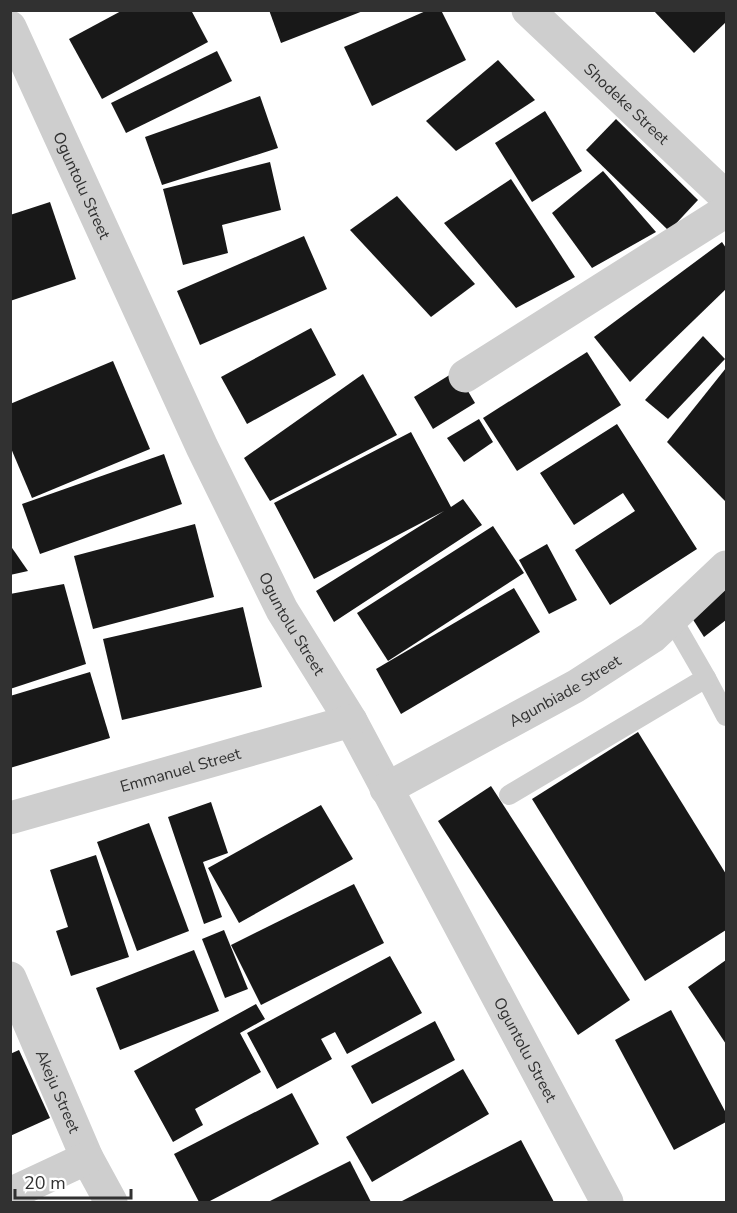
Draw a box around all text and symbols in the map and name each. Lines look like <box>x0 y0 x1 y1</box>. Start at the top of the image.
street label: Shodeke Street <box>579 58 674 150</box>
street label: Oguntolu Street <box>47 128 116 243</box>
street label: Oguntolu Street <box>253 569 330 680</box>
street label: Agunbiade Street <box>505 650 626 732</box>
street label: Emmanuel Street <box>118 743 244 798</box>
street label: Oguntolu Street <box>488 994 562 1106</box>
street label: Akeju Street <box>30 1046 85 1137</box>
scale bar <box>15 1162 130 1200</box>
text: 20 m <box>24 1171 66 1195</box>

